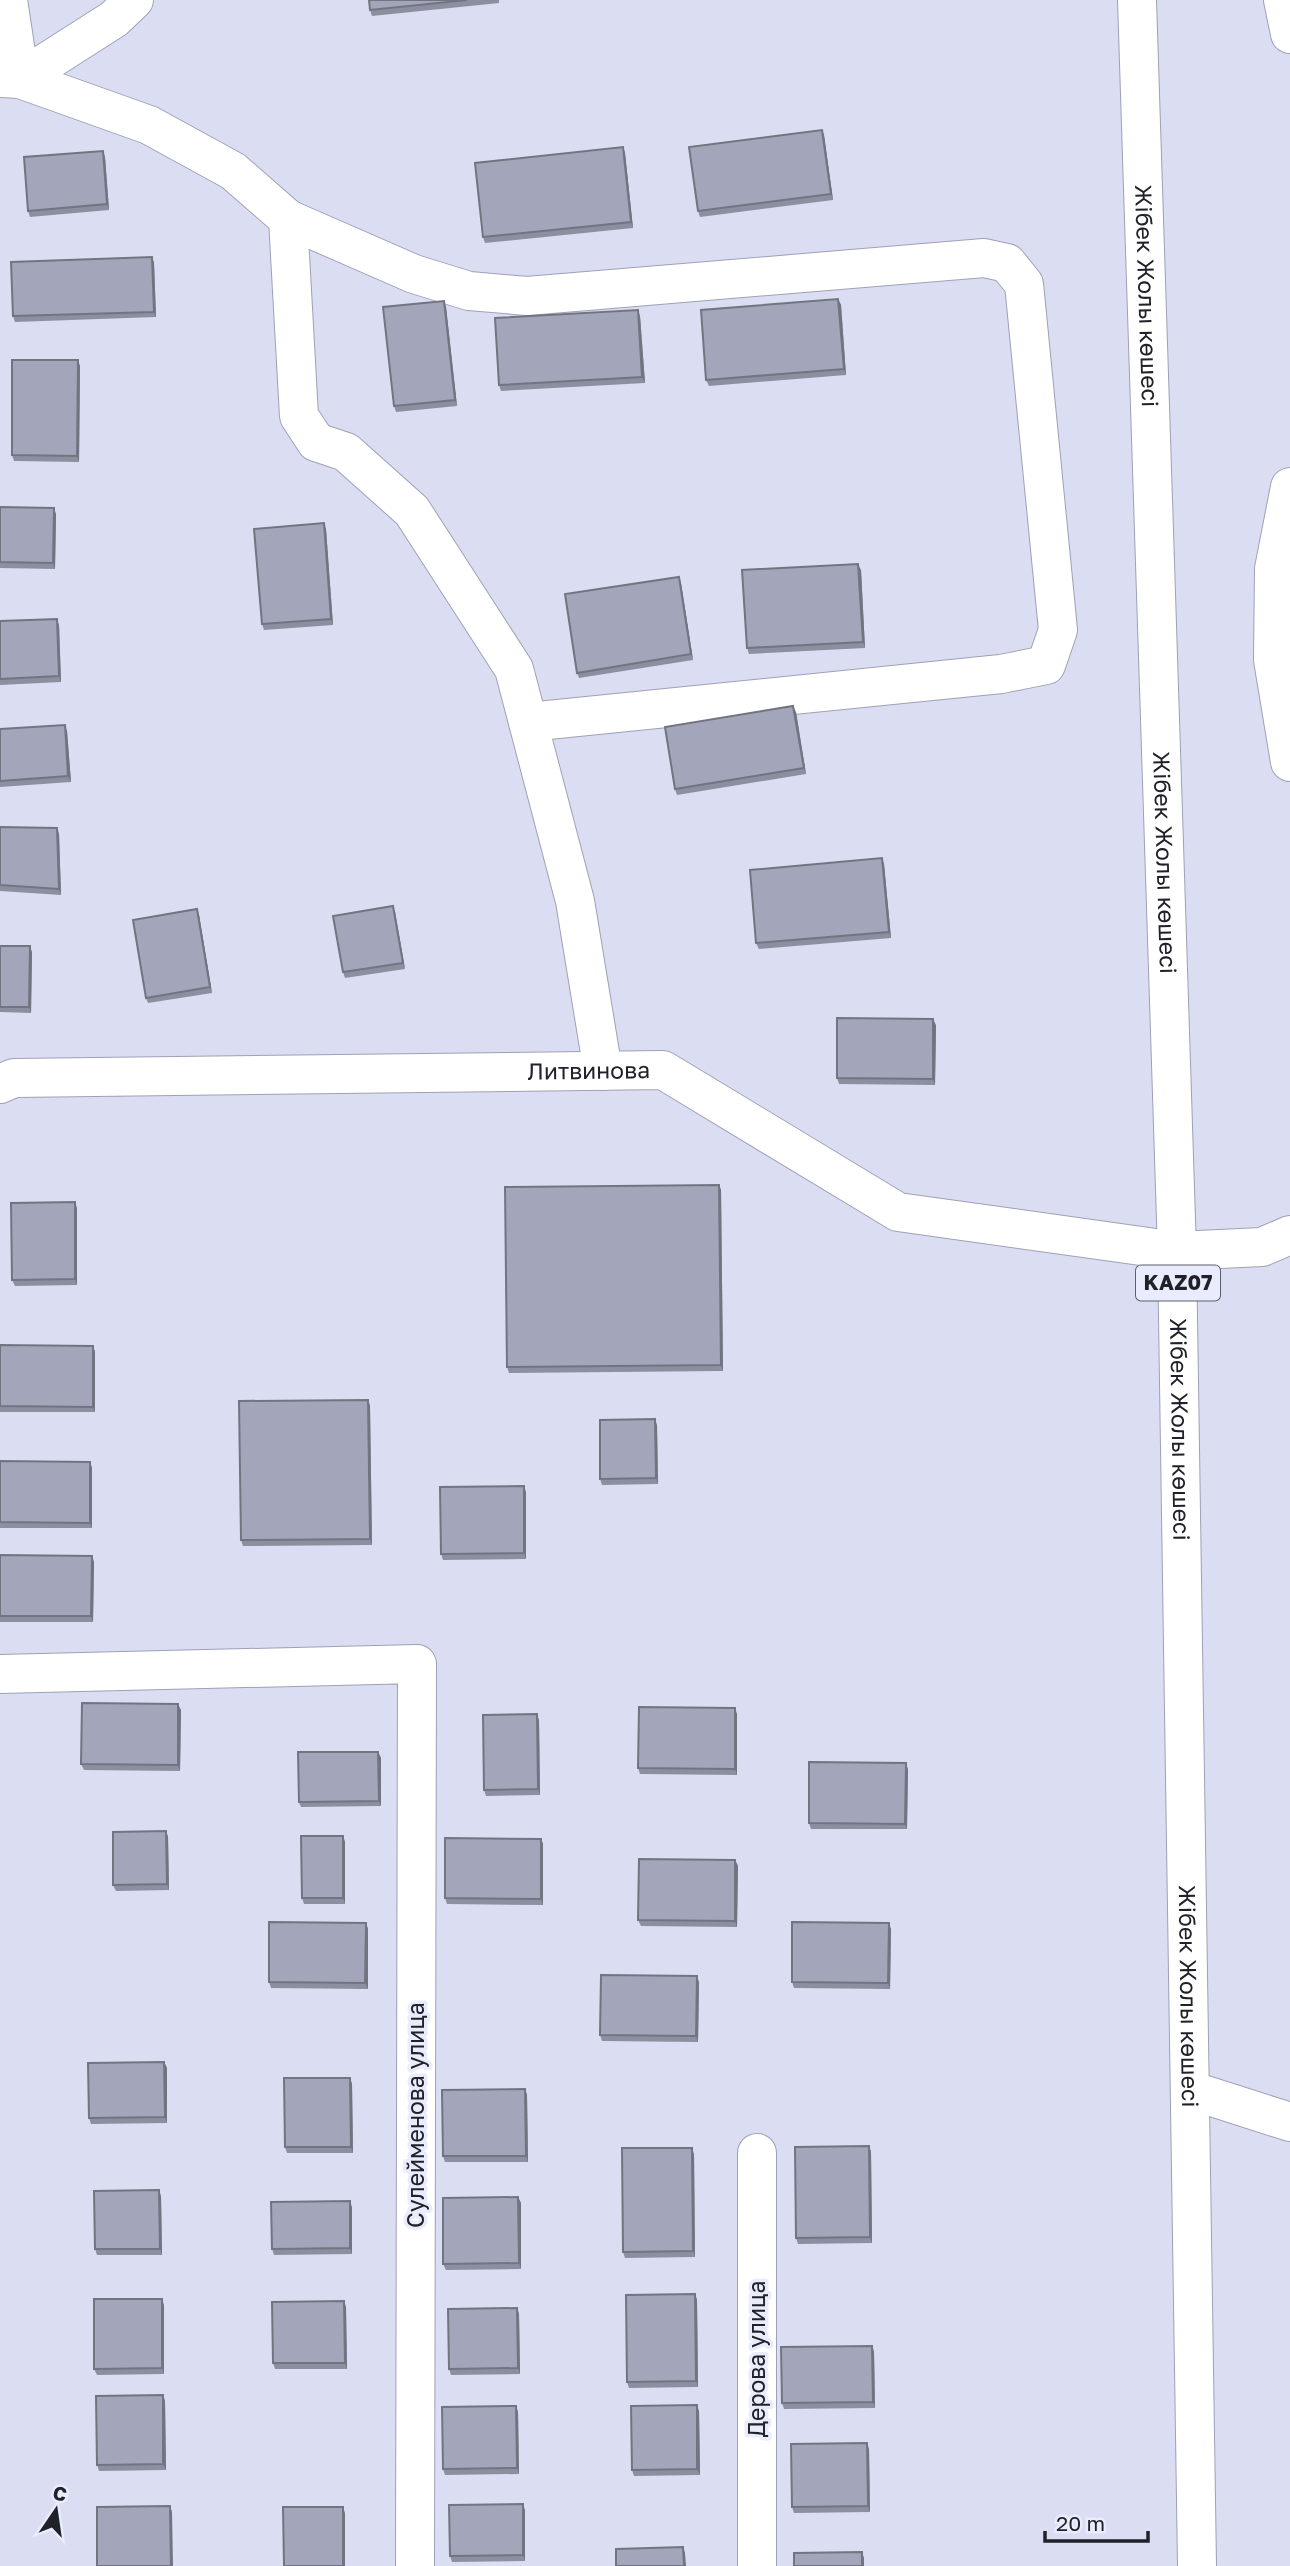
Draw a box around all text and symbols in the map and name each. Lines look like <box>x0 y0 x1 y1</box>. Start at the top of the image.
street label: Жібек Жолы көшесі <box>1130 184 1165 408</box>
street label: Жібек Жолы көшесі <box>1148 751 1183 974</box>
street label: Литвинова <box>527 1055 650 1085</box>
road number: KAZ07 <box>1136 1266 1220 1300</box>
street label: Жібек Жолы көшесі <box>1165 1318 1196 1541</box>
street label: Жібек Жолы көшесі <box>1174 1885 1205 2108</box>
street label: Сулейменова улица <box>401 2002 429 2228</box>
street label: Дерова улица <box>742 2281 770 2437</box>
north arrow <box>21 2475 91 2545</box>
text: С <box>51 2480 69 2506</box>
scale bar <box>1045 2500 1148 2544</box>
text: 20 m <box>1056 2510 1105 2536</box>

